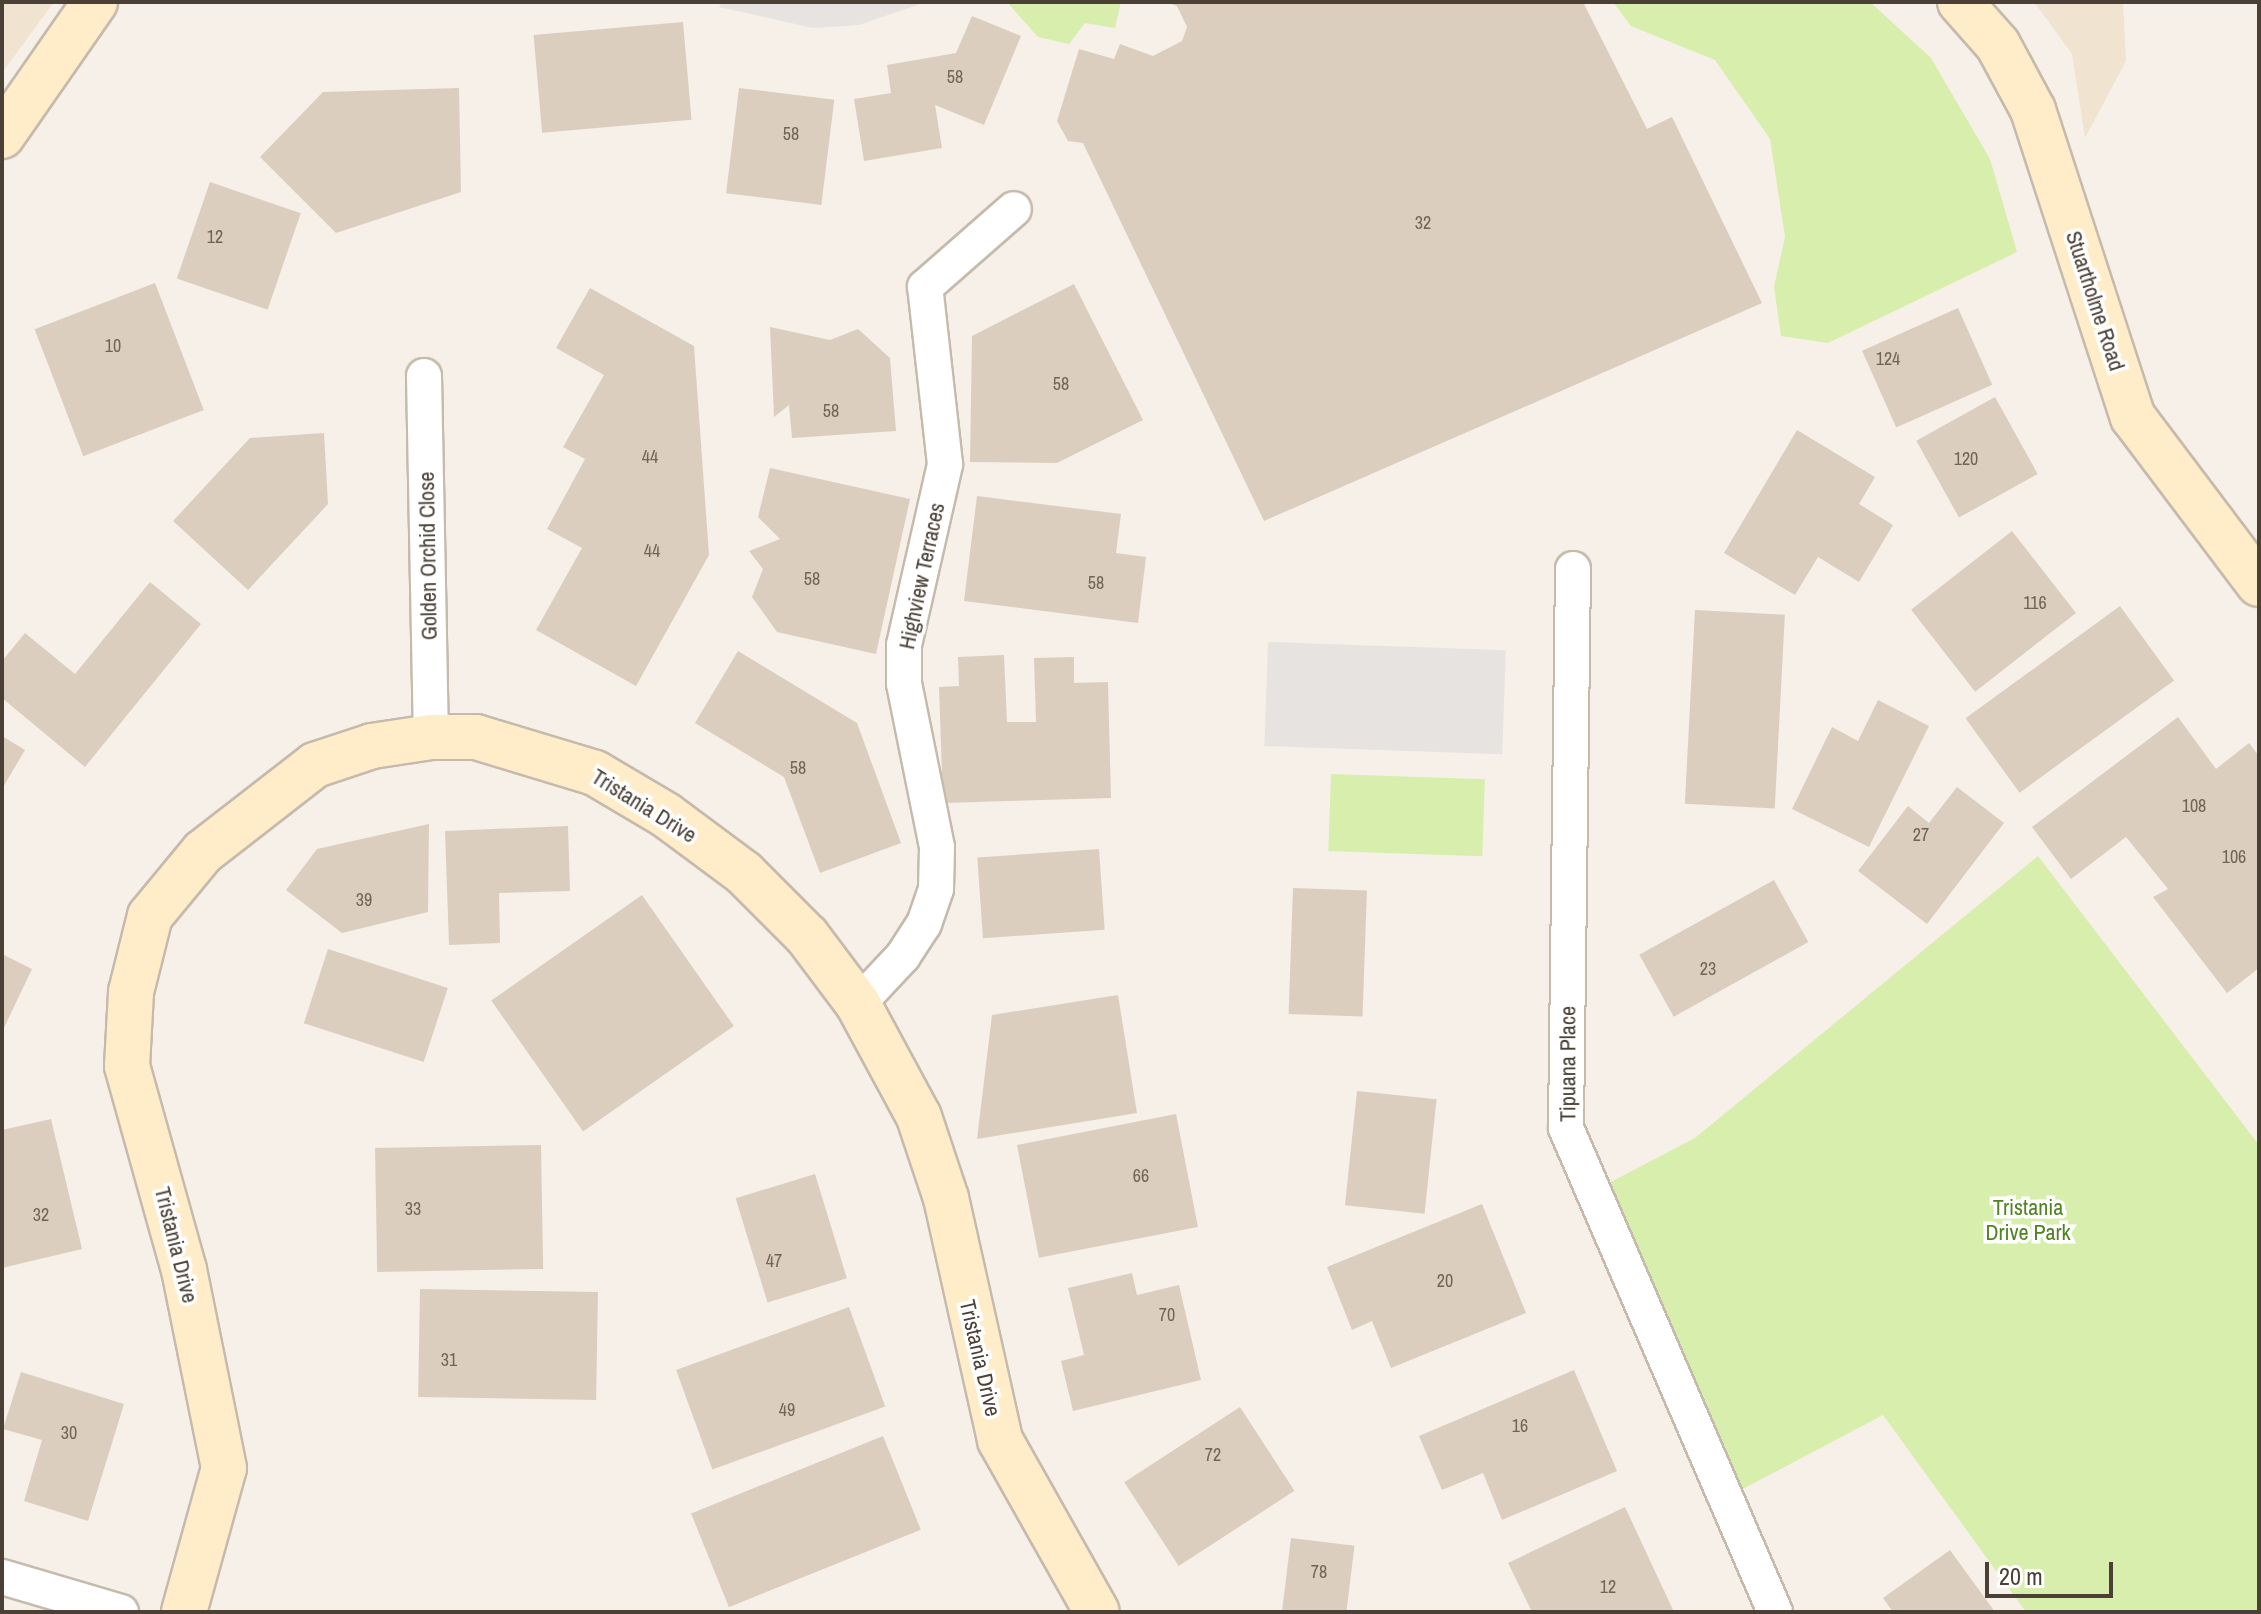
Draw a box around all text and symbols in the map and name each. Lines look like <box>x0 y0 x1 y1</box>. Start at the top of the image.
house number: 58 <box>947 66 963 88</box>
house number: 58 <box>783 123 799 145</box>
house number: 32 <box>1415 212 1431 234</box>
house number: 12 <box>207 226 223 248</box>
street label: Stuartholme Road <box>2060 228 2130 374</box>
house number: 10 <box>105 335 121 357</box>
house number: 124 <box>1876 348 1900 370</box>
house number: 58 <box>1053 373 1069 395</box>
house number: 58 <box>823 400 839 422</box>
house number: 44 <box>642 446 658 468</box>
house number: 120 <box>1954 448 1978 470</box>
street label: Golden Orchid Close <box>413 472 443 640</box>
street label: Highview Terraces <box>894 500 950 652</box>
house number: 44 <box>644 540 660 562</box>
house number: 58 <box>804 568 820 590</box>
house number: 58 <box>1088 572 1104 594</box>
house number: 116 <box>2023 592 2047 614</box>
house number: 58 <box>790 757 806 779</box>
street label: Tristania Drive <box>587 763 701 849</box>
house number: 108 <box>2182 795 2206 817</box>
house number: 27 <box>1913 824 1929 846</box>
house number: 106 <box>2222 846 2246 868</box>
house number: 39 <box>356 889 372 911</box>
house number: 23 <box>1700 958 1716 980</box>
street label: Tipuana Place <box>1555 1006 1581 1122</box>
house number: 66 <box>1133 1165 1149 1187</box>
street label: Tristania Drive <box>149 1184 203 1306</box>
park label: Tristania Drive Park <box>1985 1194 2071 1246</box>
house number: 33 <box>405 1198 421 1220</box>
house number: 32 <box>33 1204 49 1226</box>
house number: 47 <box>766 1250 782 1272</box>
house number: 20 <box>1437 1270 1453 1292</box>
street label: Tristania Drive <box>954 1297 1006 1419</box>
house number: 70 <box>1159 1304 1175 1326</box>
house number: 31 <box>441 1349 457 1371</box>
house number: 49 <box>779 1399 795 1421</box>
house number: 16 <box>1512 1415 1528 1437</box>
house number: 30 <box>61 1422 77 1444</box>
house number: 72 <box>1205 1444 1221 1466</box>
scale bar <box>1989 1546 2117 1596</box>
text: 20 m <box>1999 1560 2043 1592</box>
house number: 78 <box>1311 1561 1327 1583</box>
house number: 12 <box>1600 1576 1616 1598</box>

